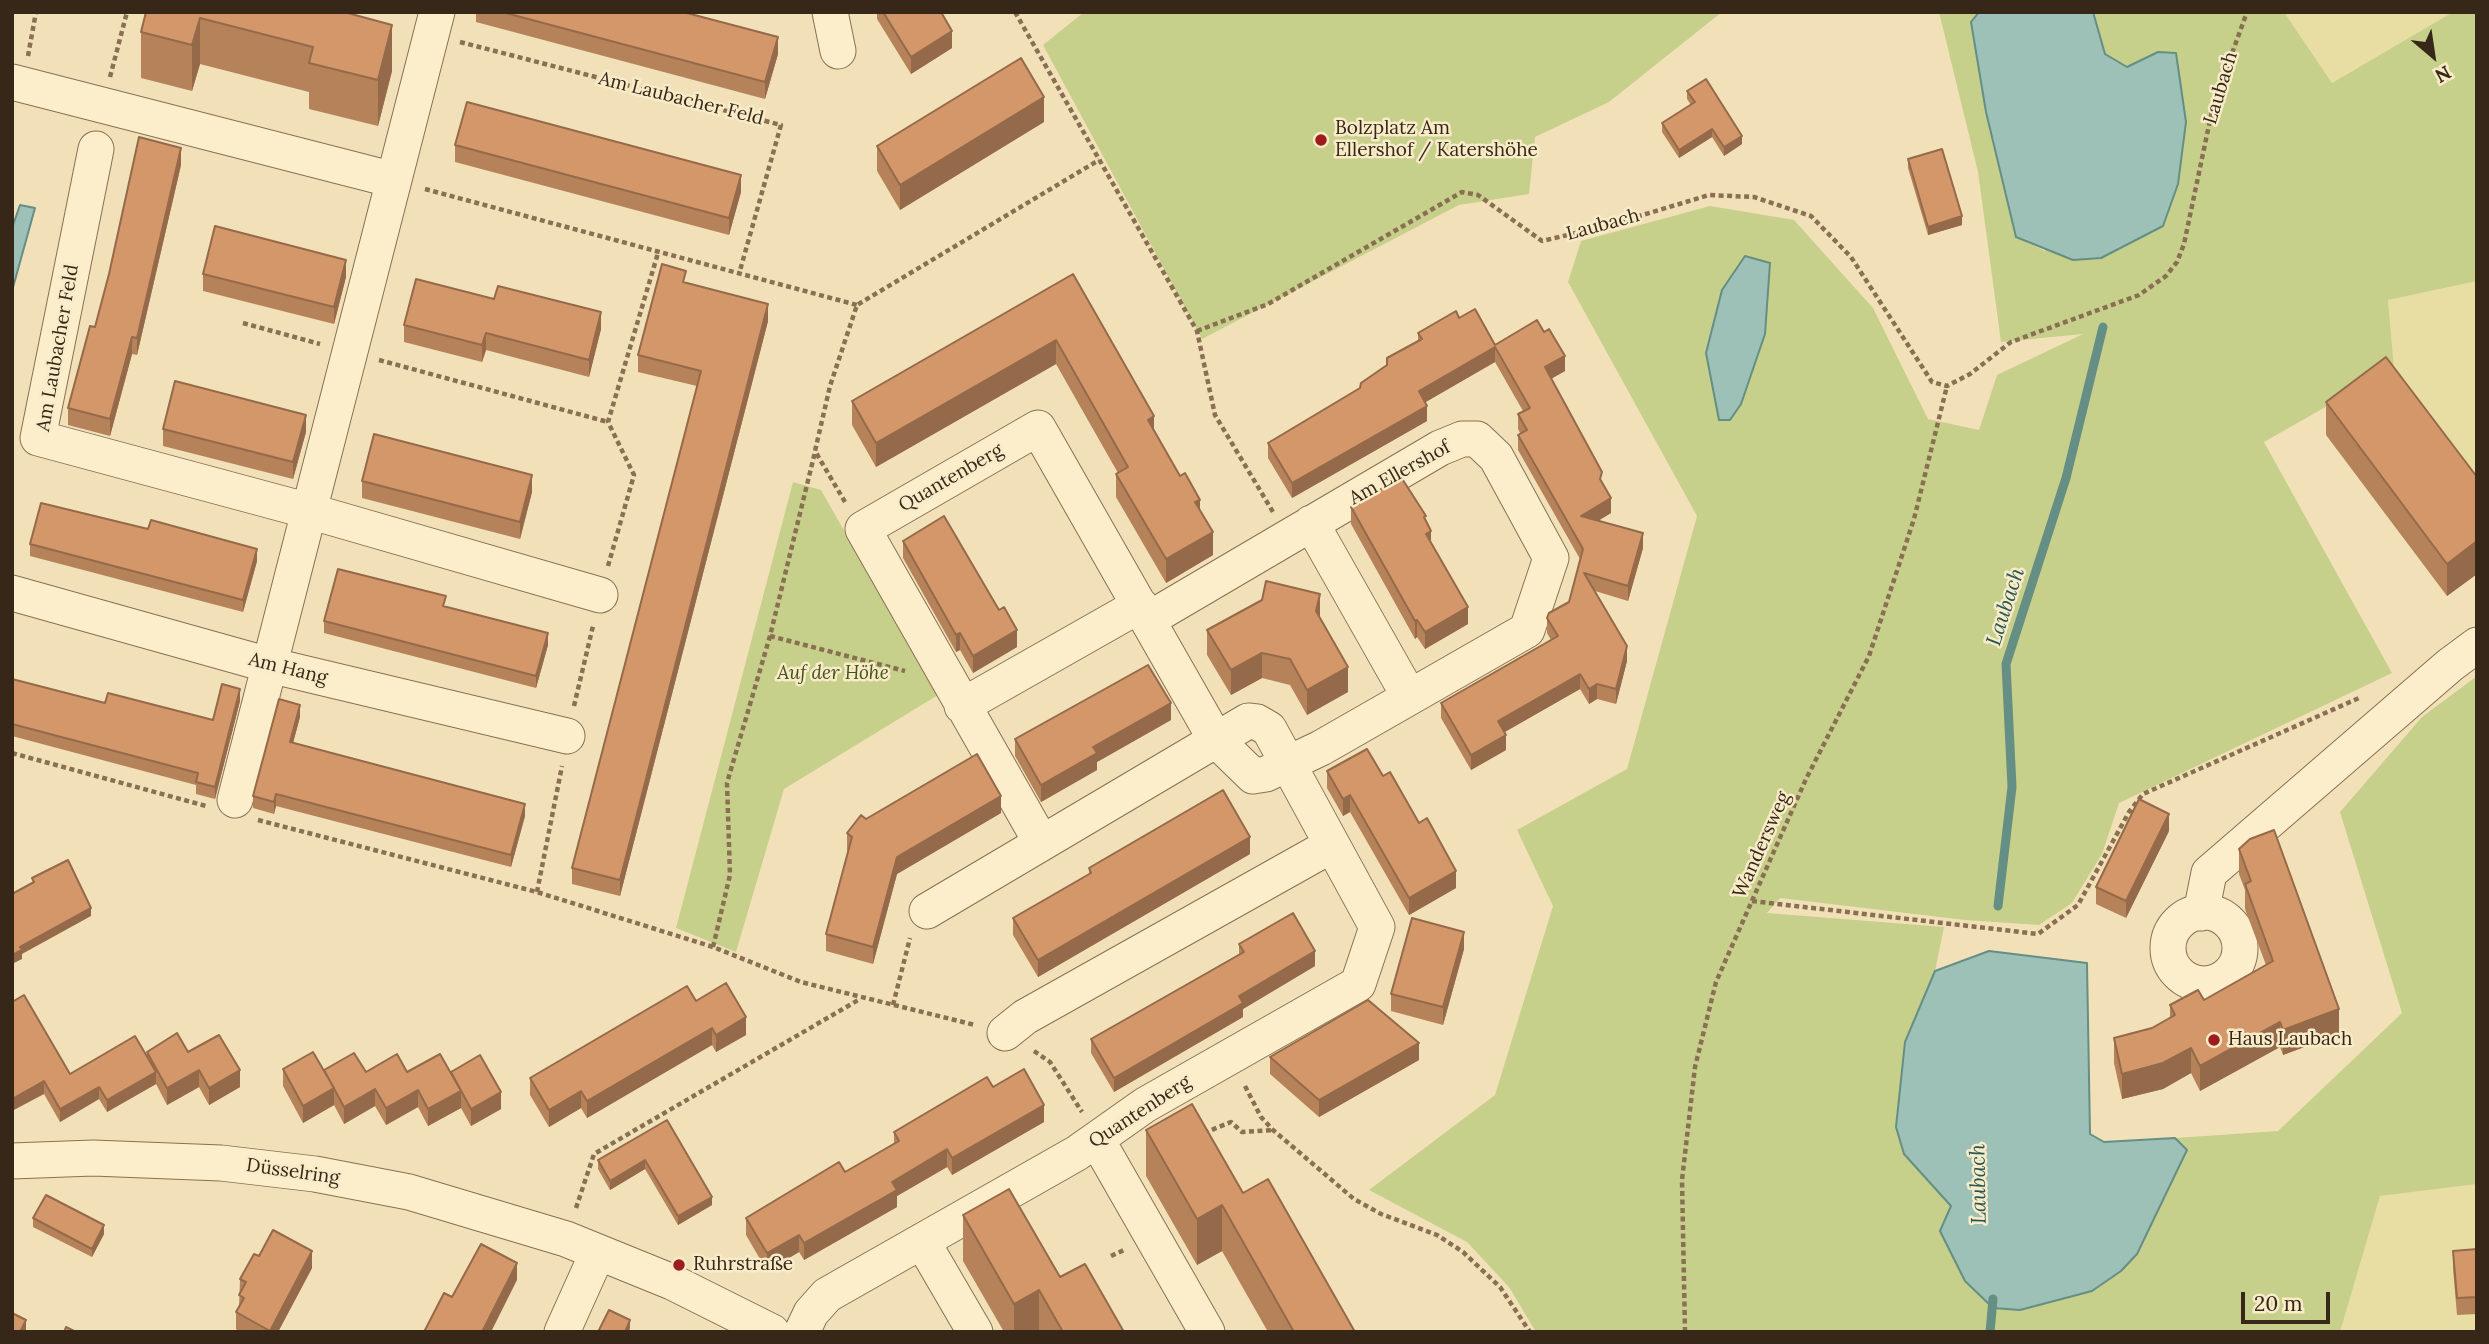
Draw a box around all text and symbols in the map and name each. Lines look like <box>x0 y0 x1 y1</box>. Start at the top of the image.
north arrow <box>2398 21 2468 91</box>
street label: Laubach <box>2199 49 2243 127</box>
text: N <box>2431 60 2455 88</box>
street label: Am Laubacher Feld <box>596 67 766 131</box>
place label: Bolzplatz Am Ellershof / Katershöhe <box>1335 118 1538 162</box>
marker: Bolzplatz Am Ellershof / Katershöhe <box>1313 132 1329 148</box>
street label: Laubach <box>1564 204 1642 246</box>
street label: Am Laubacher Feld <box>32 263 84 433</box>
street label: Am Ellershof <box>1345 436 1455 510</box>
street label: Quantenberg <box>895 439 1007 517</box>
water label: Laubach <box>1982 565 2030 649</box>
street label: Am Hang <box>246 648 330 690</box>
park label: Auf der Höhe <box>777 663 889 685</box>
street label: Wandersweg <box>1728 788 1796 902</box>
place label: Haus Laubach <box>2228 1029 2352 1051</box>
marker: Haus Laubach <box>2206 1032 2222 1048</box>
street label: Quantenberg <box>1085 1071 1195 1153</box>
water label: Laubach <box>1966 1144 1992 1224</box>
street label: Düsselring <box>245 1154 341 1190</box>
place label: Ruhrstraße <box>693 1254 793 1276</box>
marker: Ruhrstraße <box>671 1257 687 1273</box>
scale bar <box>2244 1278 2333 1322</box>
text: 20 m <box>2254 1290 2303 1317</box>

